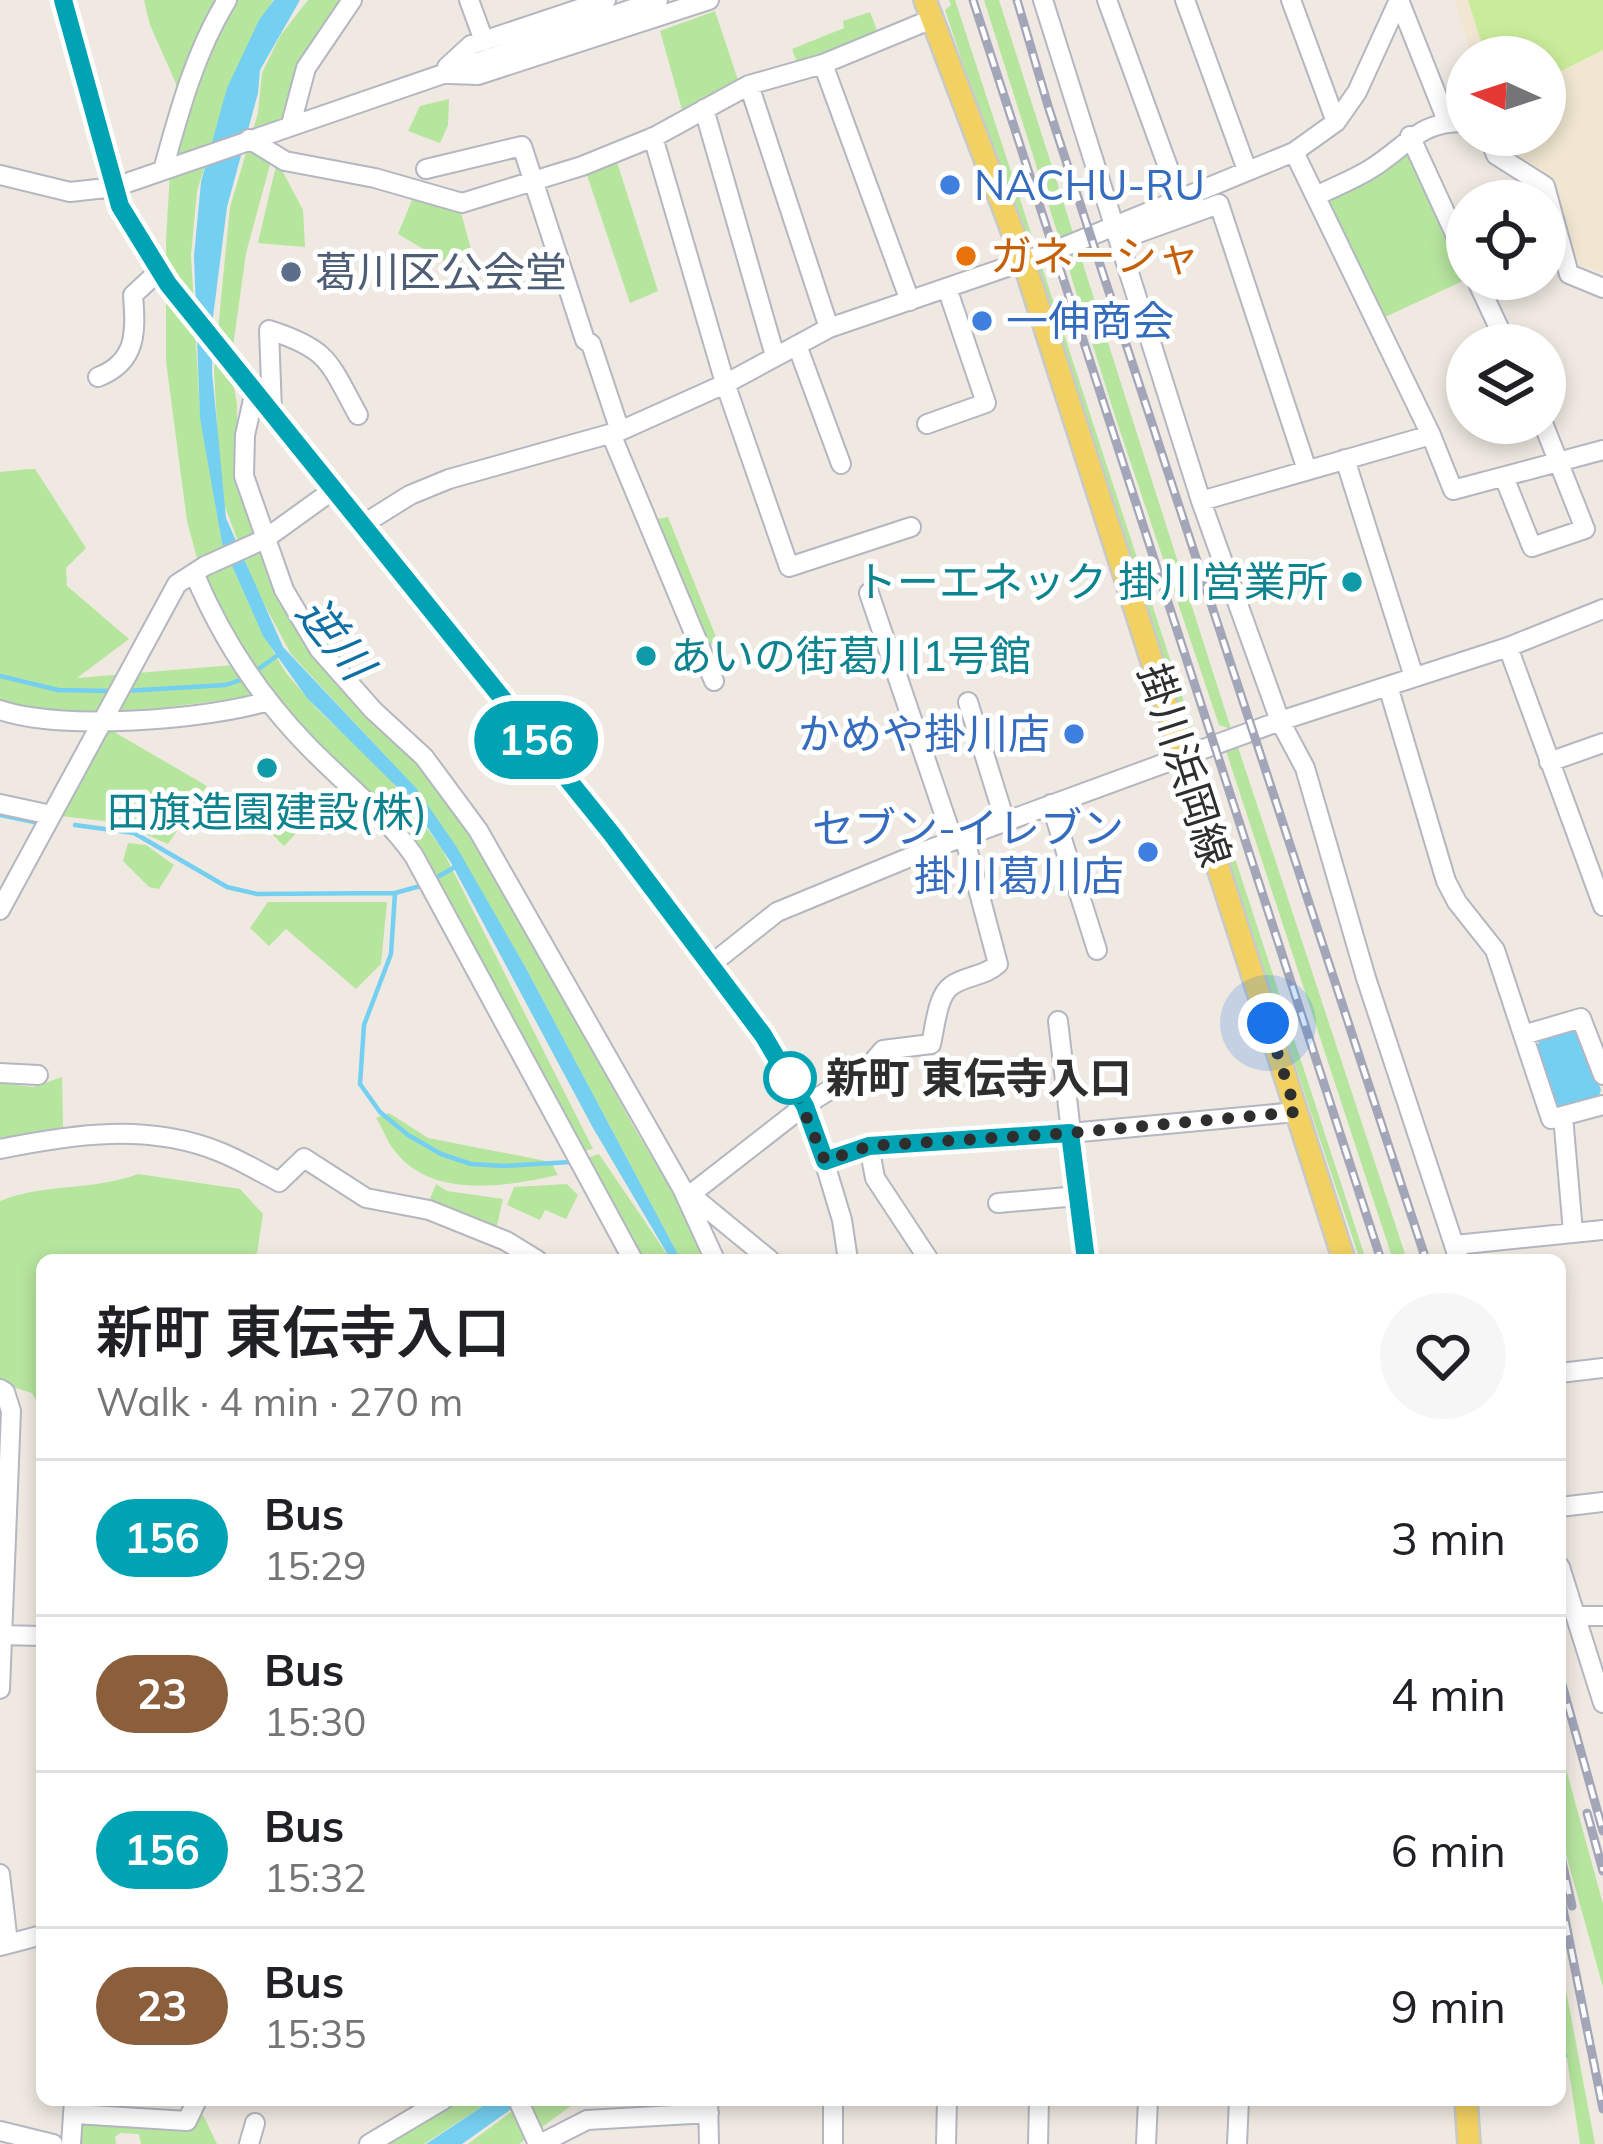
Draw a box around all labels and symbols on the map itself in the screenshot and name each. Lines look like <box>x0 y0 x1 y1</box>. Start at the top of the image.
north arrow <box>1446 36 1566 156</box>
place label: NACHU-RU <box>974 158 1205 211</box>
marker: NACHU-RU <box>937 172 963 198</box>
place label: ガネーシャ <box>990 229 1199 282</box>
marker: ガネーシャ <box>953 243 979 269</box>
place label: 葛川区公会堂 <box>315 245 567 298</box>
marker: 葛川区公会堂 <box>278 259 304 285</box>
place label: 一伸商会 <box>1006 294 1174 347</box>
marker: 一伸商会 <box>969 308 995 334</box>
place label: トーエネック 掛川営業所 <box>855 555 1328 608</box>
marker: トーエネック 掛川営業所 <box>1339 569 1365 595</box>
water label: 逆川 <box>286 585 388 693</box>
place label: あいの街葛川1号館 <box>670 629 1031 682</box>
marker: あいの街葛川1号館 <box>633 643 659 669</box>
street label: 掛川浜岡線 <box>1128 657 1243 873</box>
line badge: 156 <box>467 701 605 779</box>
place label: かめや掛川店 <box>798 707 1050 760</box>
marker: かめや掛川店 <box>1061 721 1087 747</box>
marker: 田旗造園建設(株) <box>254 755 280 781</box>
place label: 田旗造園建設(株) <box>107 785 427 838</box>
place label: セブン-イレブン 掛川葛川店 <box>812 801 1124 902</box>
marker: セブン-イレブン 掛川葛川店 <box>1135 839 1161 865</box>
your location <box>1238 993 1298 1053</box>
place label: 新町 東伝寺入口 <box>826 1051 1132 1104</box>
marker: 新町 東伝寺入口 <box>765 1053 815 1103</box>

